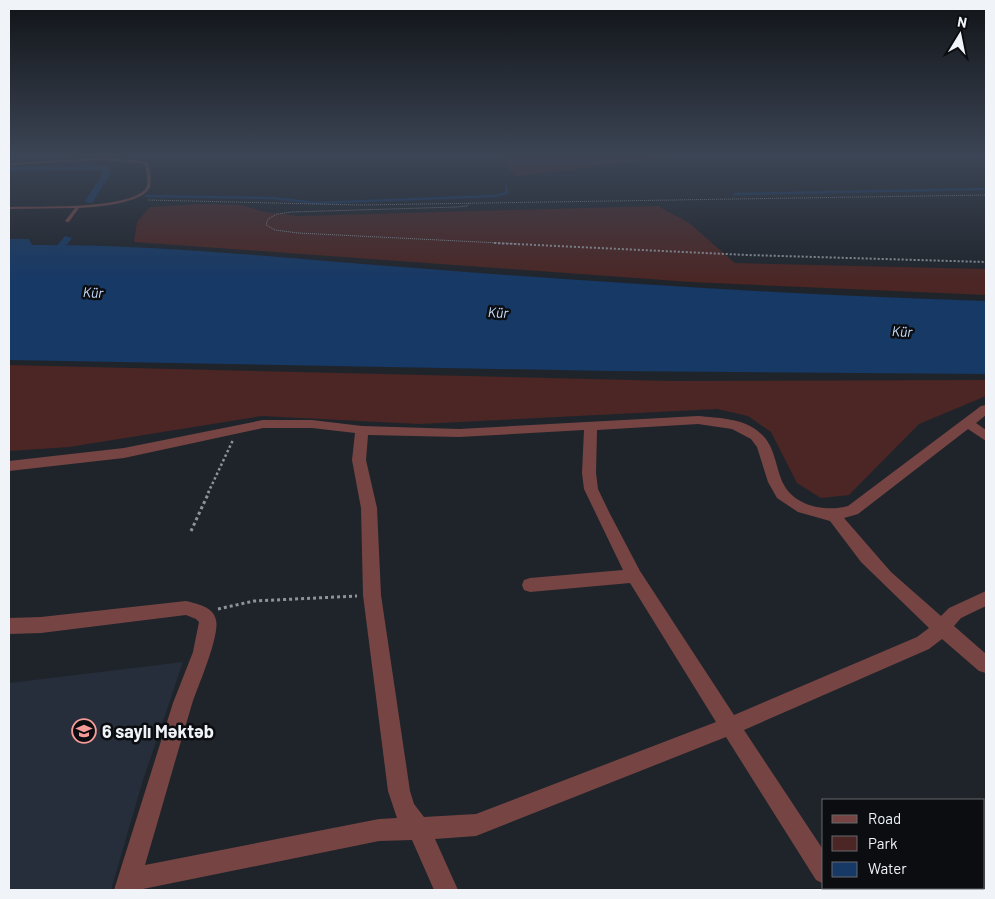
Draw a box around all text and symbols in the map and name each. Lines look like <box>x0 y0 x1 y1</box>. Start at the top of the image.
north arrow <box>935 10 985 60</box>
text: N <box>956 13 968 31</box>
water label: Kür <box>82 283 105 301</box>
water label: Kür <box>487 303 510 321</box>
water label: Kür <box>891 322 914 340</box>
school or university icon: 6 saylı Məktəb <box>71 718 97 744</box>
place label: 6 saylı Məktəb <box>102 720 214 742</box>
legend <box>822 799 985 889</box>
text: Road <box>868 809 901 827</box>
text: Park <box>868 834 898 852</box>
text: Water <box>868 859 907 877</box>

